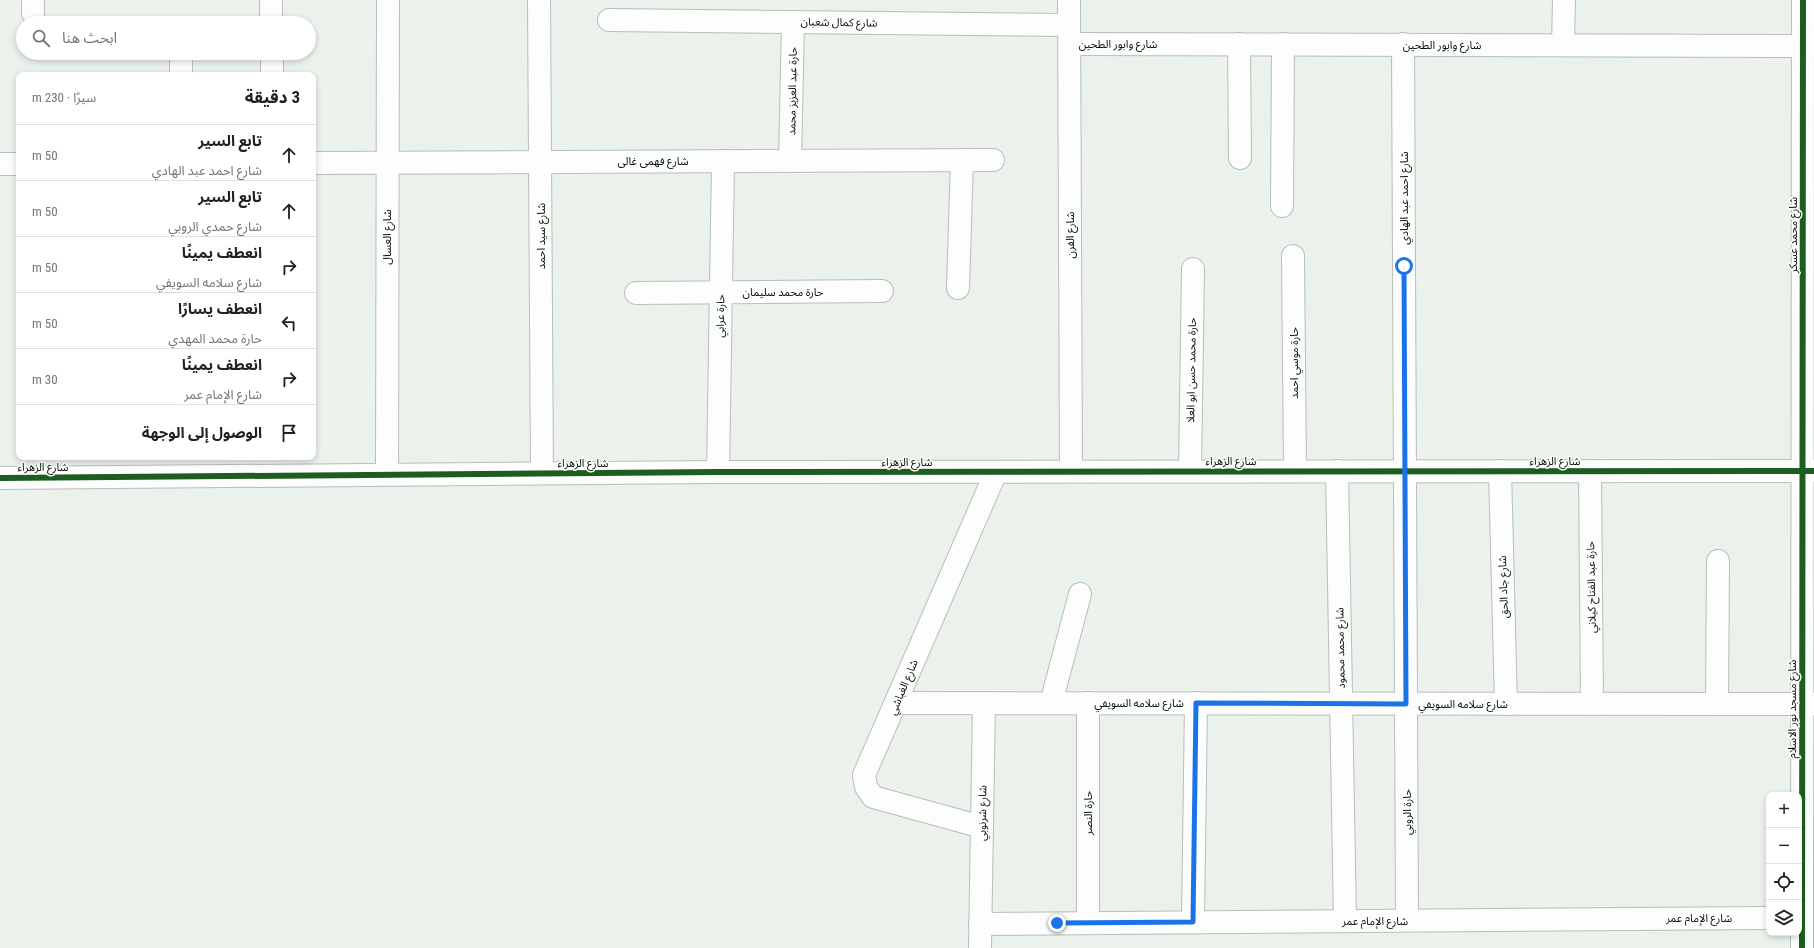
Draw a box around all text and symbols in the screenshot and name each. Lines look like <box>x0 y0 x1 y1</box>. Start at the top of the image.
street label: شارع كمال شعبان <box>800 15 878 31</box>
search box <box>16 16 316 60</box>
icon: search <box>30 27 52 49</box>
text: ابحث هنا <box>62 29 117 47</box>
street label: شارع وابور الطحين <box>1079 38 1158 52</box>
street label: شارع وابور الطحين <box>1403 39 1482 53</box>
street label: حارة عبد العزيز محمد <box>785 46 800 135</box>
text: 3 دقيقة <box>245 87 300 107</box>
text: سيرًا · 230 m <box>32 90 96 105</box>
text: تابع السير <box>198 132 262 150</box>
icon: ahead <box>278 144 300 166</box>
text: 50 m <box>32 148 58 163</box>
street label: شارع احمد عبد الهادي <box>1398 151 1414 245</box>
street label: شارع فهمى غالى <box>617 155 689 169</box>
text: شارع احمد عبد الهادي <box>152 163 262 178</box>
text: تابع السير <box>198 188 262 206</box>
street label: شارع محمد عسكر <box>1787 196 1801 274</box>
icon: ahead <box>278 200 300 222</box>
street label: شارع سيد احمد <box>535 202 549 269</box>
text: 50 m <box>32 204 58 219</box>
street label: شارع العسال <box>381 209 395 265</box>
street label: شارع الفرن <box>1064 211 1078 258</box>
text: شارع حمدي الروبي <box>168 219 262 234</box>
text: انعطف يمينًا <box>182 244 262 262</box>
icon: right <box>278 256 300 278</box>
route start <box>1395 257 1413 275</box>
text: 50 m <box>32 260 58 275</box>
text: شارع سلامه السويفي <box>156 275 262 290</box>
street label: حارة محمد سليمان <box>743 286 824 299</box>
street label: حارة عرابي <box>714 294 730 338</box>
text: انعطف يسارًا <box>178 300 262 318</box>
icon: left <box>278 312 300 334</box>
text: 50 m <box>32 316 58 331</box>
street label: حارة محمد حسن ابو العلا <box>1184 317 1199 423</box>
street label: حارة موسي احمد <box>1288 327 1304 399</box>
text: حارة محمد المهدي <box>168 331 262 346</box>
text: انعطف يمينًا <box>182 356 262 374</box>
icon: right <box>278 368 300 390</box>
text: 30 m <box>32 372 58 387</box>
text: شارع الإمام عمر <box>184 387 262 402</box>
icon: arrive <box>278 422 300 444</box>
text: الوصول إلى الوجهة <box>142 424 262 442</box>
street label: شارع الزهراء <box>1206 455 1257 469</box>
street label: شارع الزهراء <box>1530 455 1581 469</box>
street label: شارع الزهراء <box>882 456 933 470</box>
street label: شارع الزهراء <box>558 457 609 471</box>
street label: شارع الزهراء <box>18 461 69 475</box>
street label: حارة عبد الفتاح كيلاني <box>1584 540 1601 633</box>
street label: شارع جاد الحق <box>1496 555 1512 619</box>
street label: شارع محمد محمود <box>1333 607 1349 689</box>
street label: شارع الغباشي <box>886 657 923 718</box>
street label: شارع مسجد نور الاسلام <box>1786 659 1800 758</box>
street label: شارع سلامه السويفي <box>1094 697 1184 713</box>
street label: شارع سلامه السويفي <box>1418 698 1508 714</box>
street label: شارع شرنوبي <box>976 785 992 841</box>
street label: حارة الروبي <box>1401 788 1417 835</box>
street label: حارة النصر <box>1082 790 1095 836</box>
map controls <box>1766 792 1802 936</box>
button: + <box>1766 792 1802 828</box>
button: − <box>1766 828 1802 864</box>
button: locate <box>1766 864 1802 900</box>
button: layers <box>1766 900 1802 936</box>
street label: شارع الإمام عمر <box>1665 912 1732 926</box>
route end <box>1048 914 1066 932</box>
street label: شارع الإمام عمر <box>1341 915 1408 929</box>

